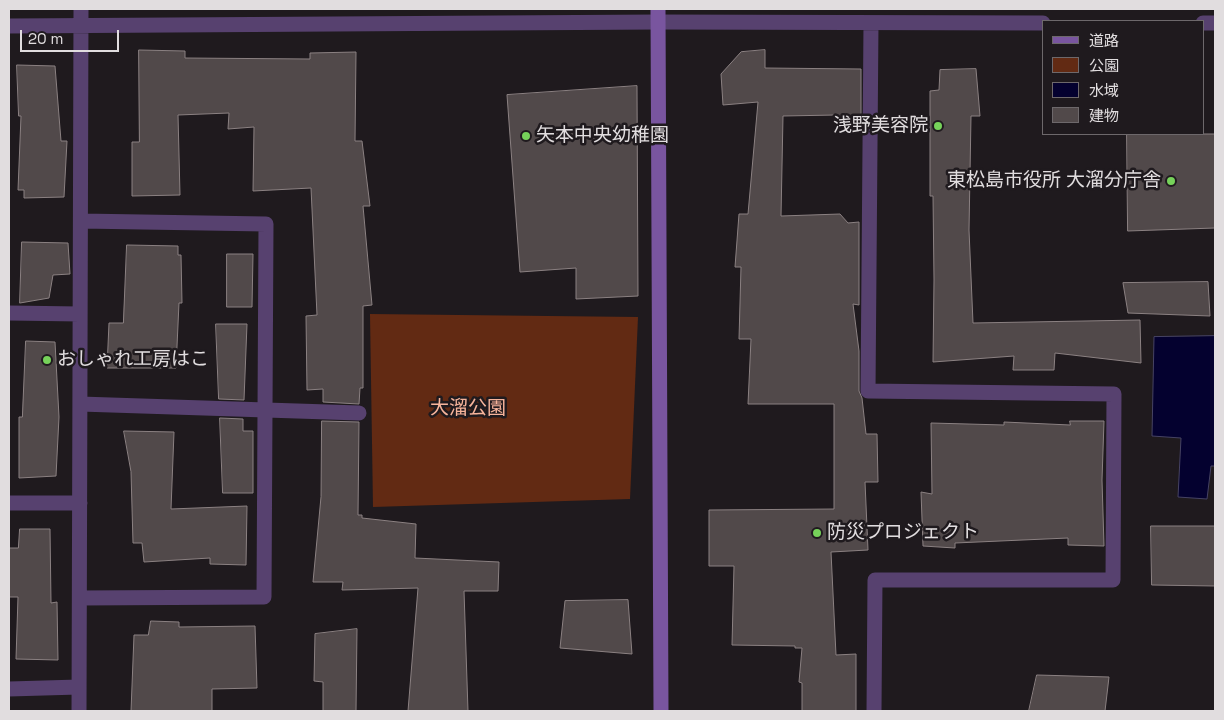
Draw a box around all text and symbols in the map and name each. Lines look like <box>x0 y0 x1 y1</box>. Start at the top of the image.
scale bar <box>22 20 121 52</box>
legend <box>1042 20 1204 135</box>
text: 20 m <box>28 29 63 48</box>
text: 道路 <box>1089 31 1119 50</box>
text: 公園 <box>1089 56 1119 75</box>
text: 水域 <box>1089 81 1119 100</box>
text: 建物 <box>1089 106 1119 125</box>
place label: 浅野美容院 <box>833 115 928 137</box>
marker: 浅野美容院 <box>932 120 944 132</box>
place label: 矢本中央幼稚園 <box>536 125 669 147</box>
marker: 矢本中央幼稚園 <box>520 130 532 142</box>
place label: 東松島市役所 大溜分庁舎 <box>947 170 1161 192</box>
marker: 東松島市役所 大溜分庁舎 <box>1165 175 1177 187</box>
place label: おしゃれ工房はこ <box>57 349 209 371</box>
marker: おしゃれ工房はこ <box>41 354 53 366</box>
park label: 大溜公園 <box>430 398 506 420</box>
place label: 防災プロジェクト <box>827 522 979 544</box>
marker: 防災プロジェクト <box>811 527 823 539</box>

